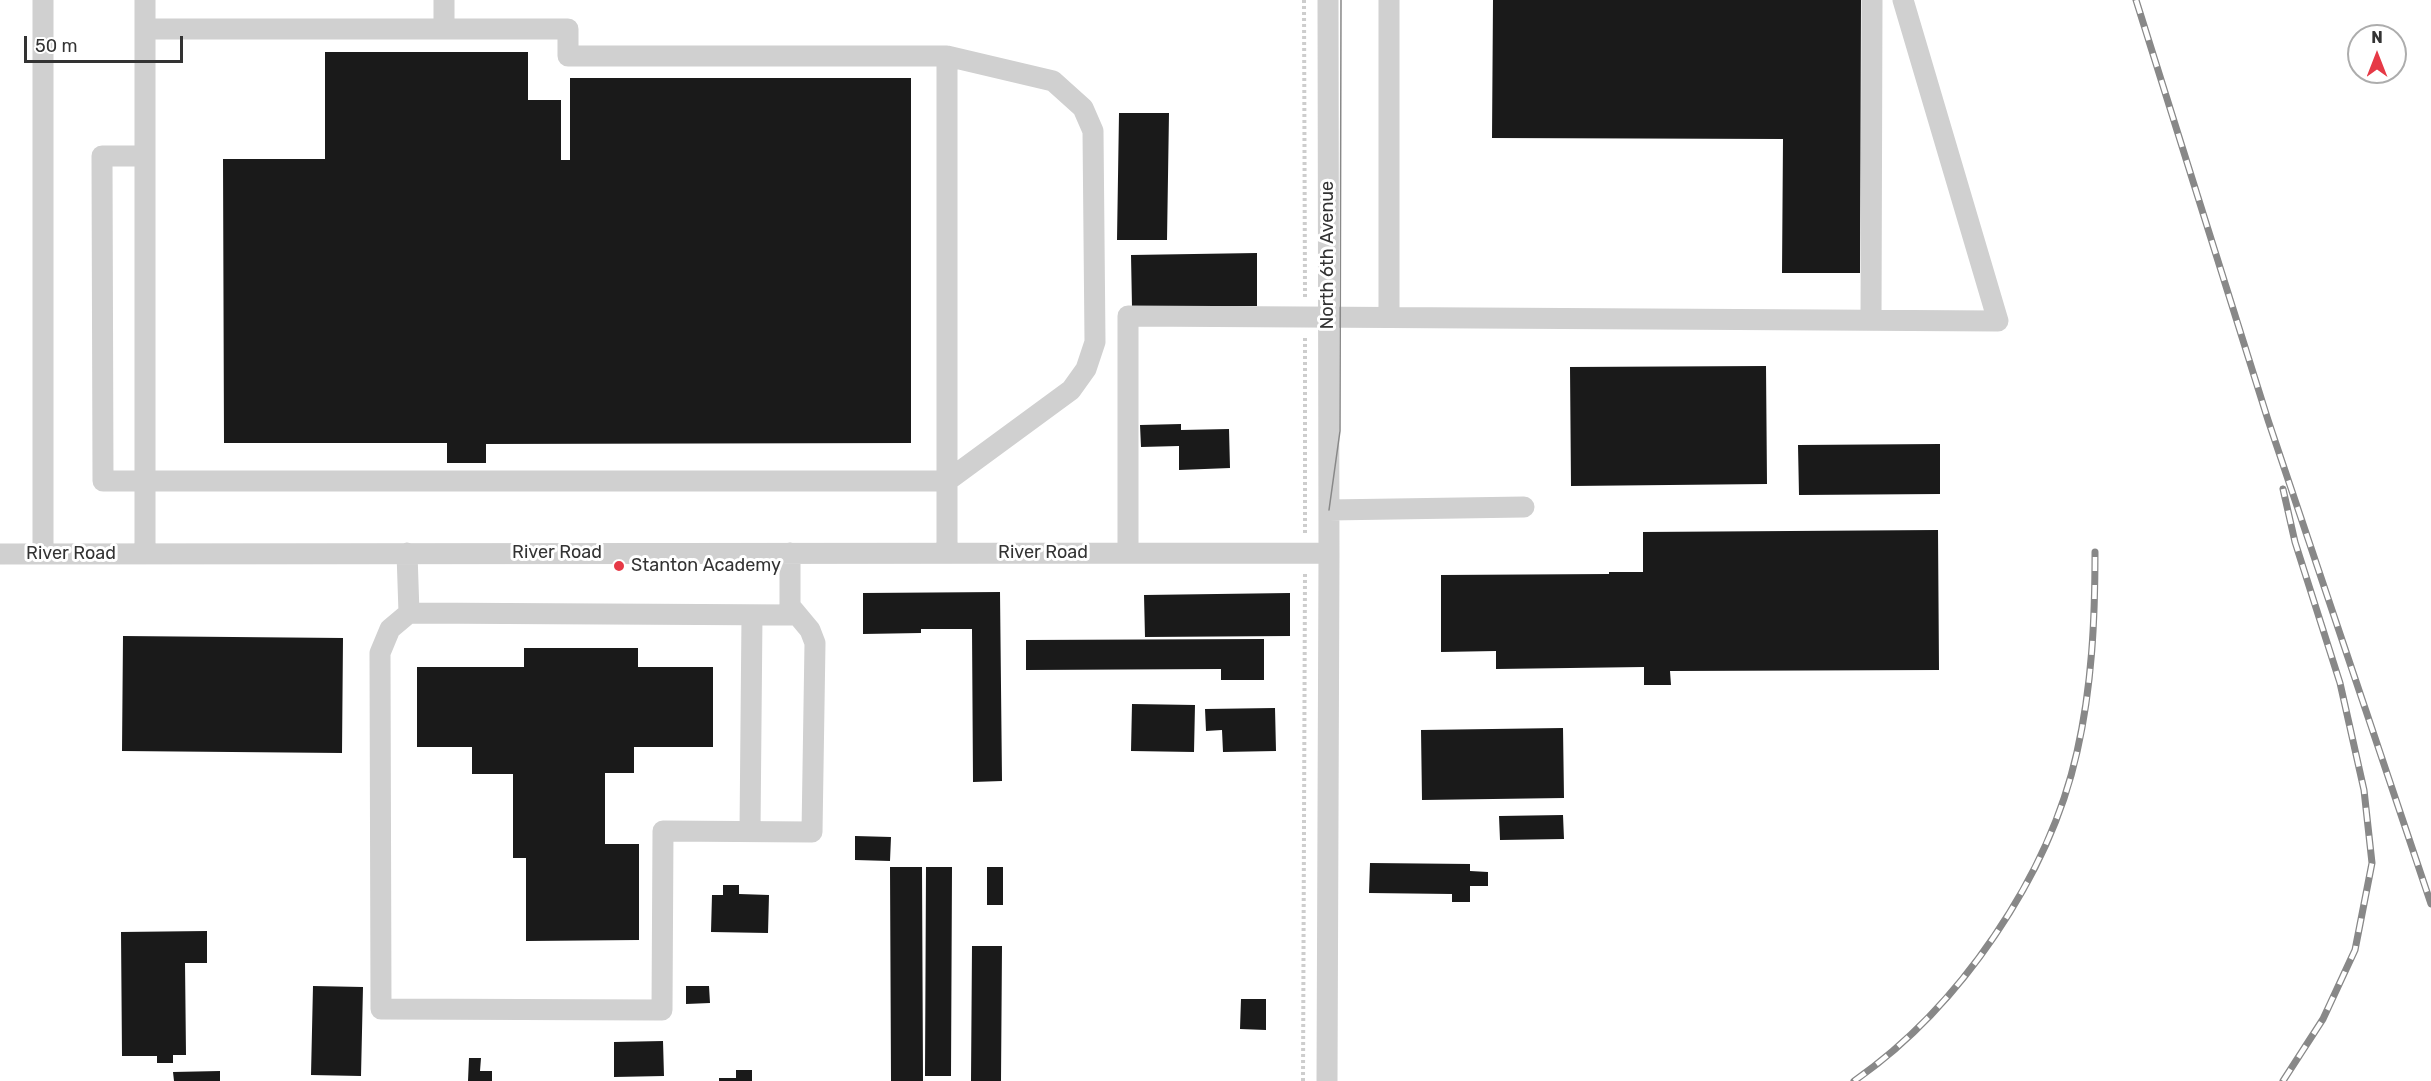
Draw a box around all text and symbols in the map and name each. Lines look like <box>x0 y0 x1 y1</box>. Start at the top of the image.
scale bar <box>27 24 186 62</box>
north arrow <box>2347 24 2407 84</box>
text: N <box>2371 28 2383 47</box>
text: 50 m <box>35 35 78 57</box>
street label: North 6th Avenue <box>1317 181 1339 329</box>
street label: River Road <box>512 542 602 564</box>
street label: River Road <box>998 542 1088 564</box>
street label: River Road <box>26 543 116 565</box>
place label: Stanton Academy <box>631 555 781 577</box>
marker: Stanton Academy <box>612 559 626 573</box>

